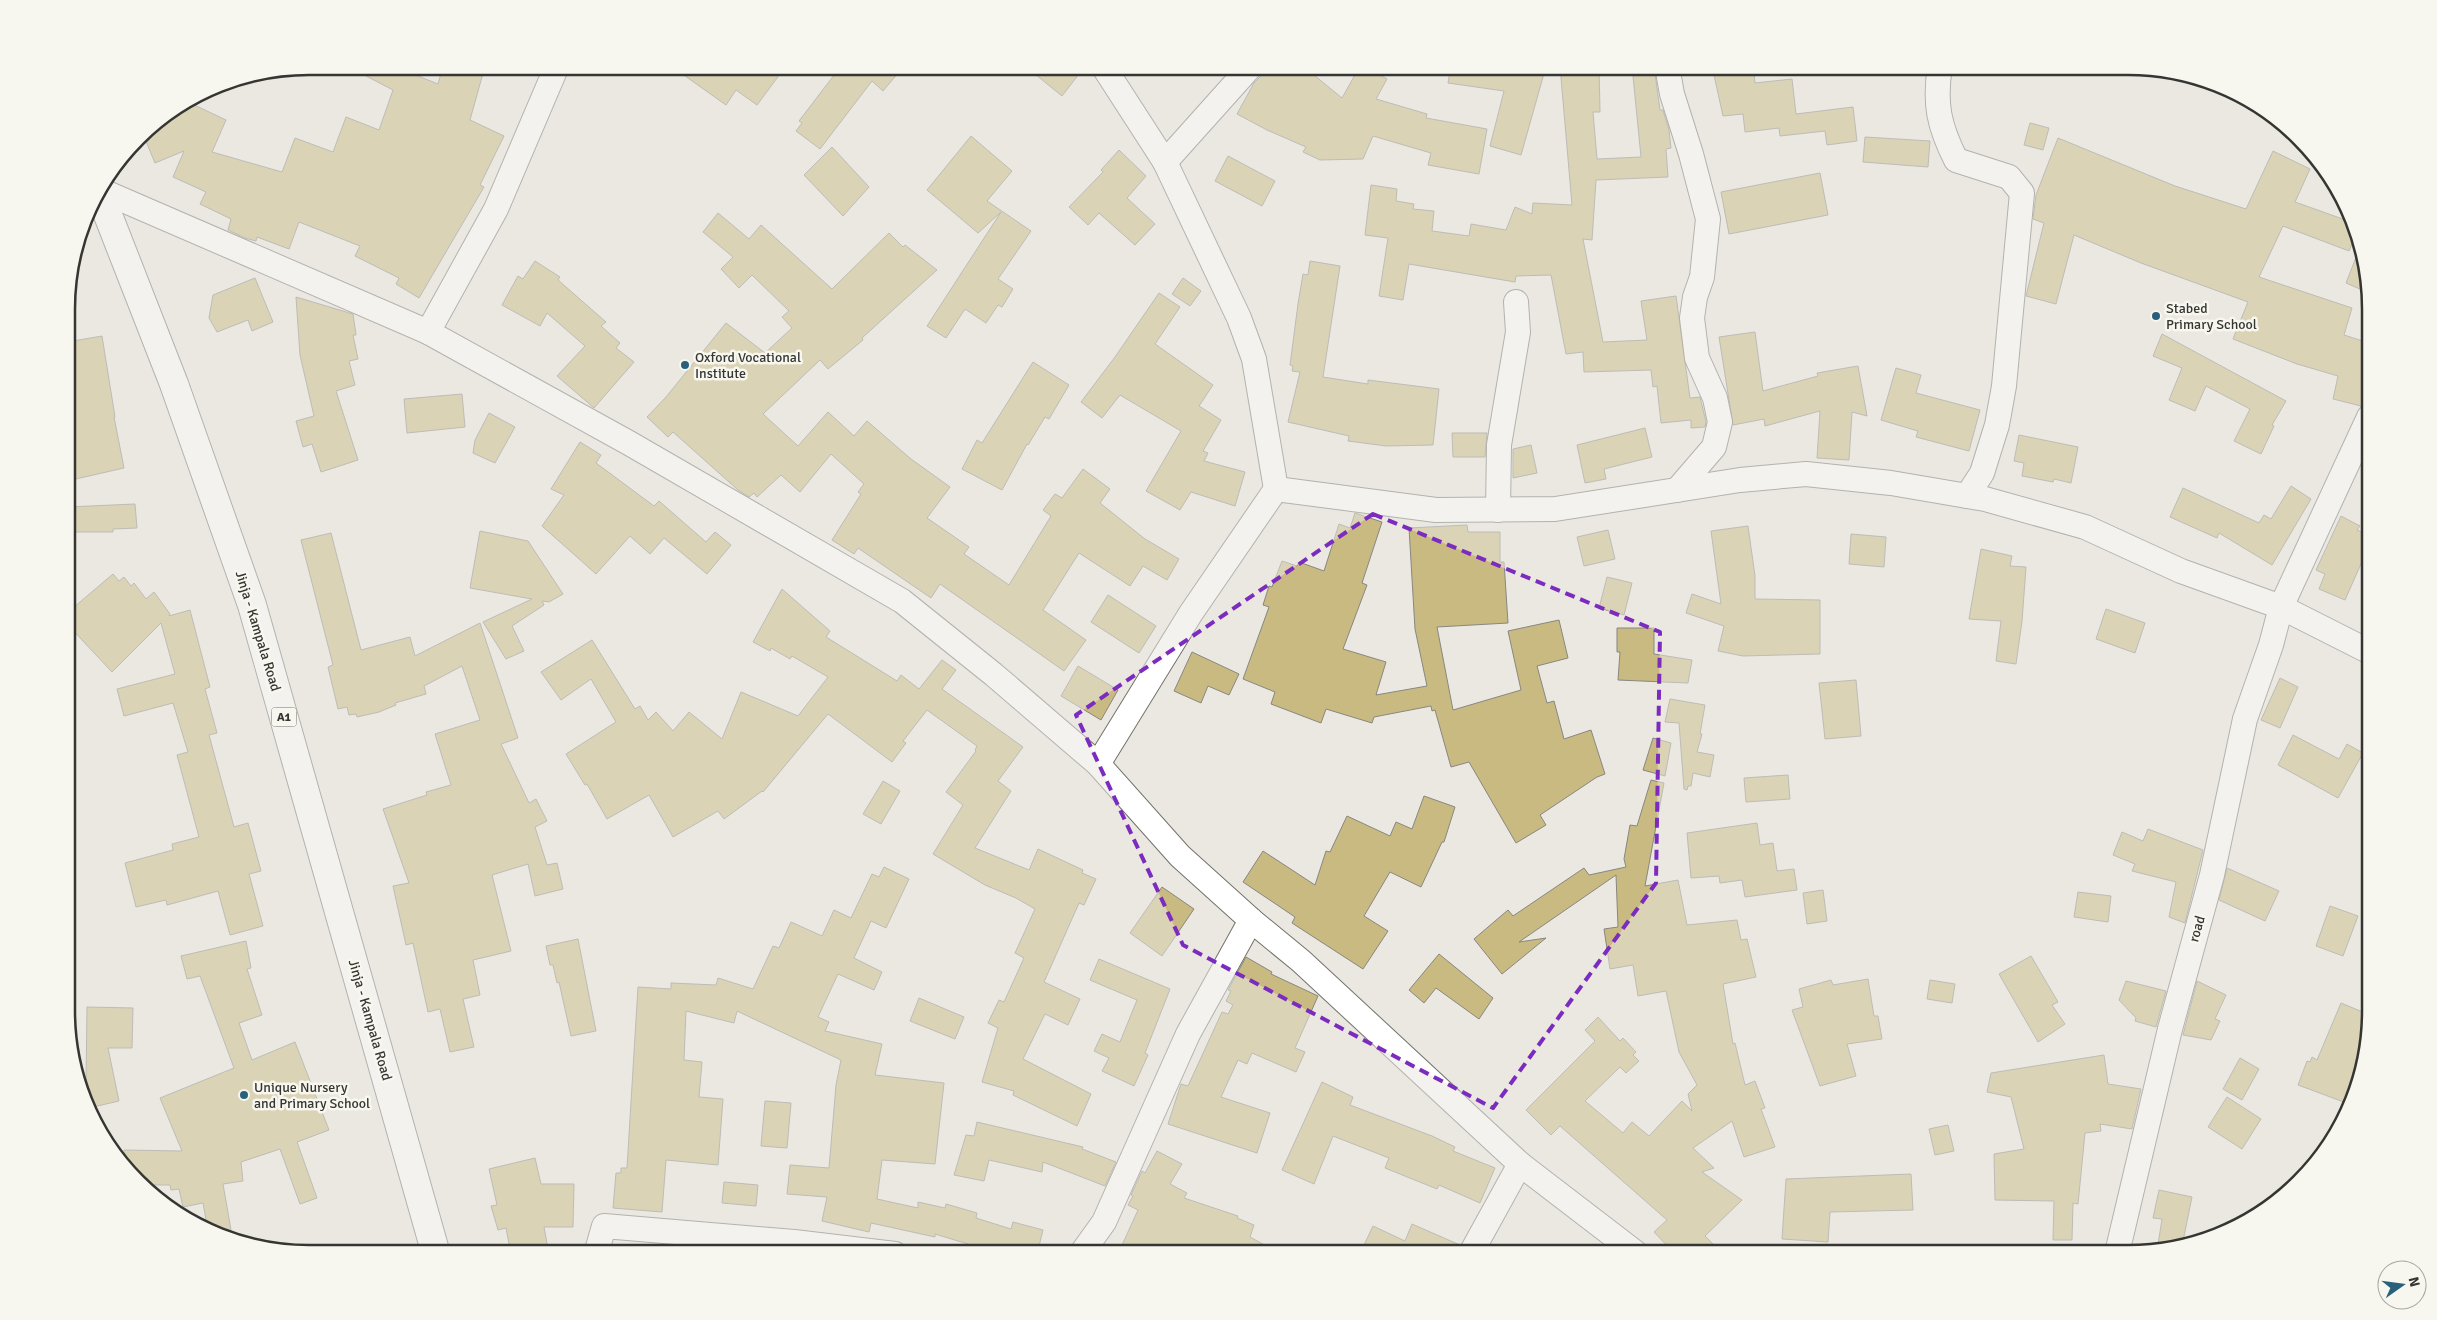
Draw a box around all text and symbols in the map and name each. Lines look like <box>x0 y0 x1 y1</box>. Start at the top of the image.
place label: Stabed Primary School <box>2166 300 2257 333</box>
marker: Stabed Primary School <box>2150 310 2162 322</box>
place label: Oxford Vocational Institute <box>695 349 801 382</box>
marker: Oxford Vocational Institute <box>679 359 691 371</box>
street label: Jinja - Kampala Road <box>232 569 284 693</box>
road number: A1 <box>272 708 296 726</box>
street label: road <box>2185 914 2209 944</box>
street label: Jinja - Kampala Road <box>345 958 395 1082</box>
place label: Unique Nursery and Primary School <box>254 1079 370 1112</box>
marker: Unique Nursery and Primary School <box>238 1089 250 1101</box>
north arrow <box>2377 1260 2427 1310</box>
text: N <box>2405 1275 2424 1289</box>

